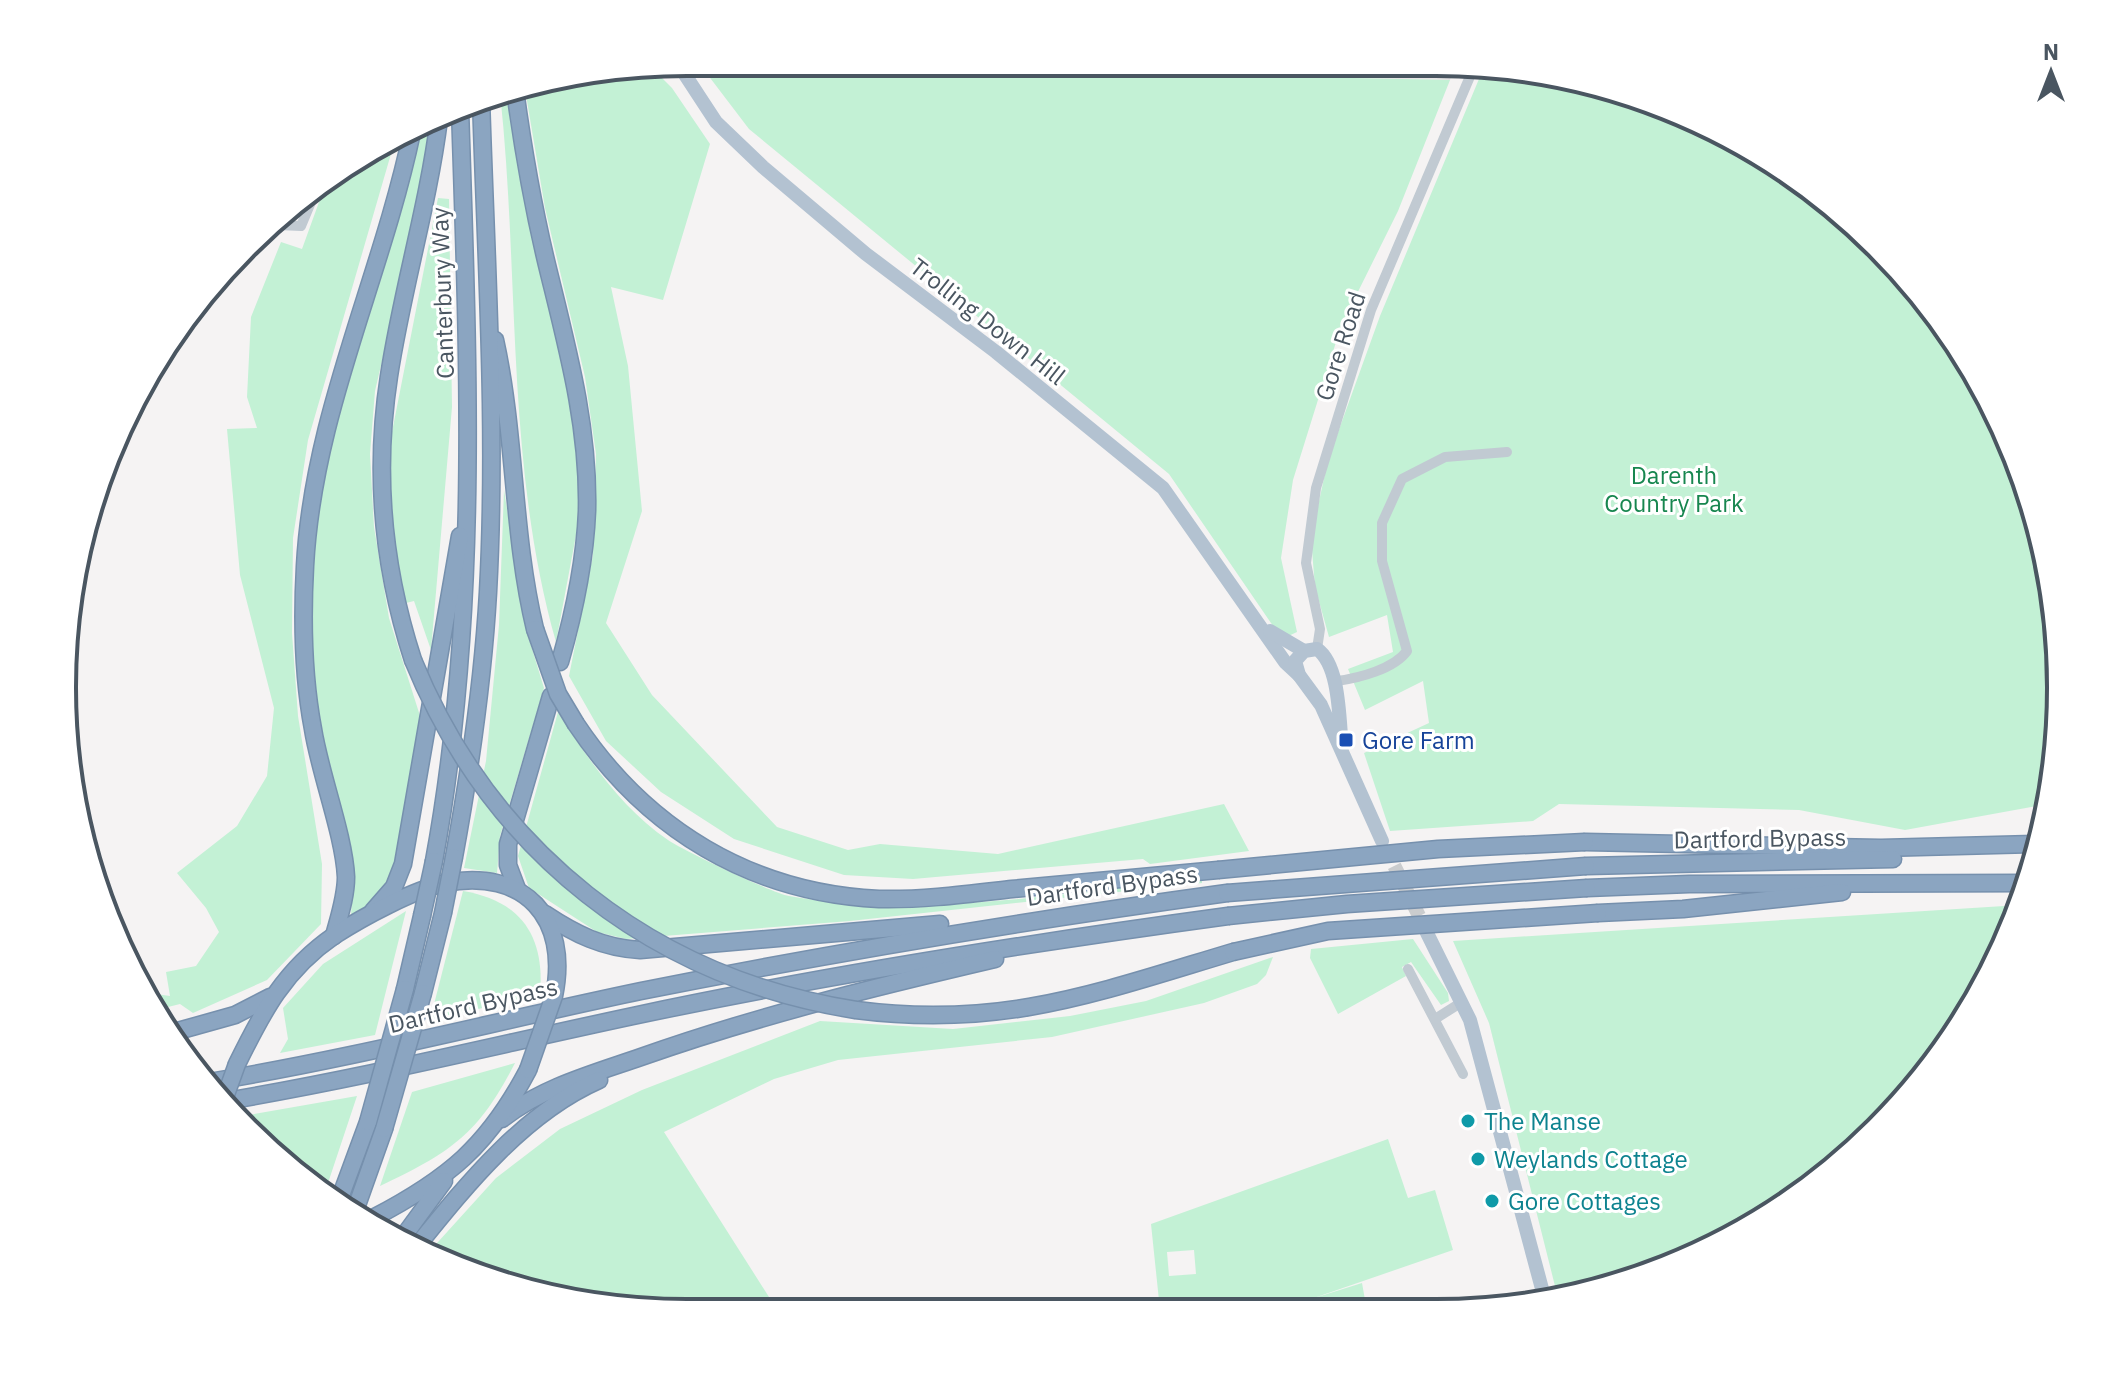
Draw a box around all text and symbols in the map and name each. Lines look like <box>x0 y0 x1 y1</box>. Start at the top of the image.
north arrow <box>2011 32 2091 112</box>
text: N <box>2043 37 2059 66</box>
street label: Canterbury Way <box>423 207 461 379</box>
street label: Trolling Down Hill <box>904 250 1072 392</box>
street label: Gore Road <box>1307 287 1373 405</box>
park label: Darenth Country Park <box>1604 459 1744 519</box>
place label: Gore Farm <box>1362 724 1475 756</box>
marker: Gore Farm <box>1337 731 1355 749</box>
street label: Dartford Bypass <box>1673 820 1847 856</box>
street label: Dartford Bypass <box>1024 857 1200 913</box>
street label: Dartford Bypass <box>385 970 561 1040</box>
place label: The Manse <box>1484 1105 1601 1137</box>
marker: The Manse <box>1459 1112 1477 1130</box>
place label: Weylands Cottage <box>1494 1143 1688 1175</box>
marker: Weylands Cottage <box>1469 1150 1487 1168</box>
place label: Gore Cottages <box>1508 1185 1661 1217</box>
marker: Gore Cottages <box>1483 1192 1501 1210</box>

